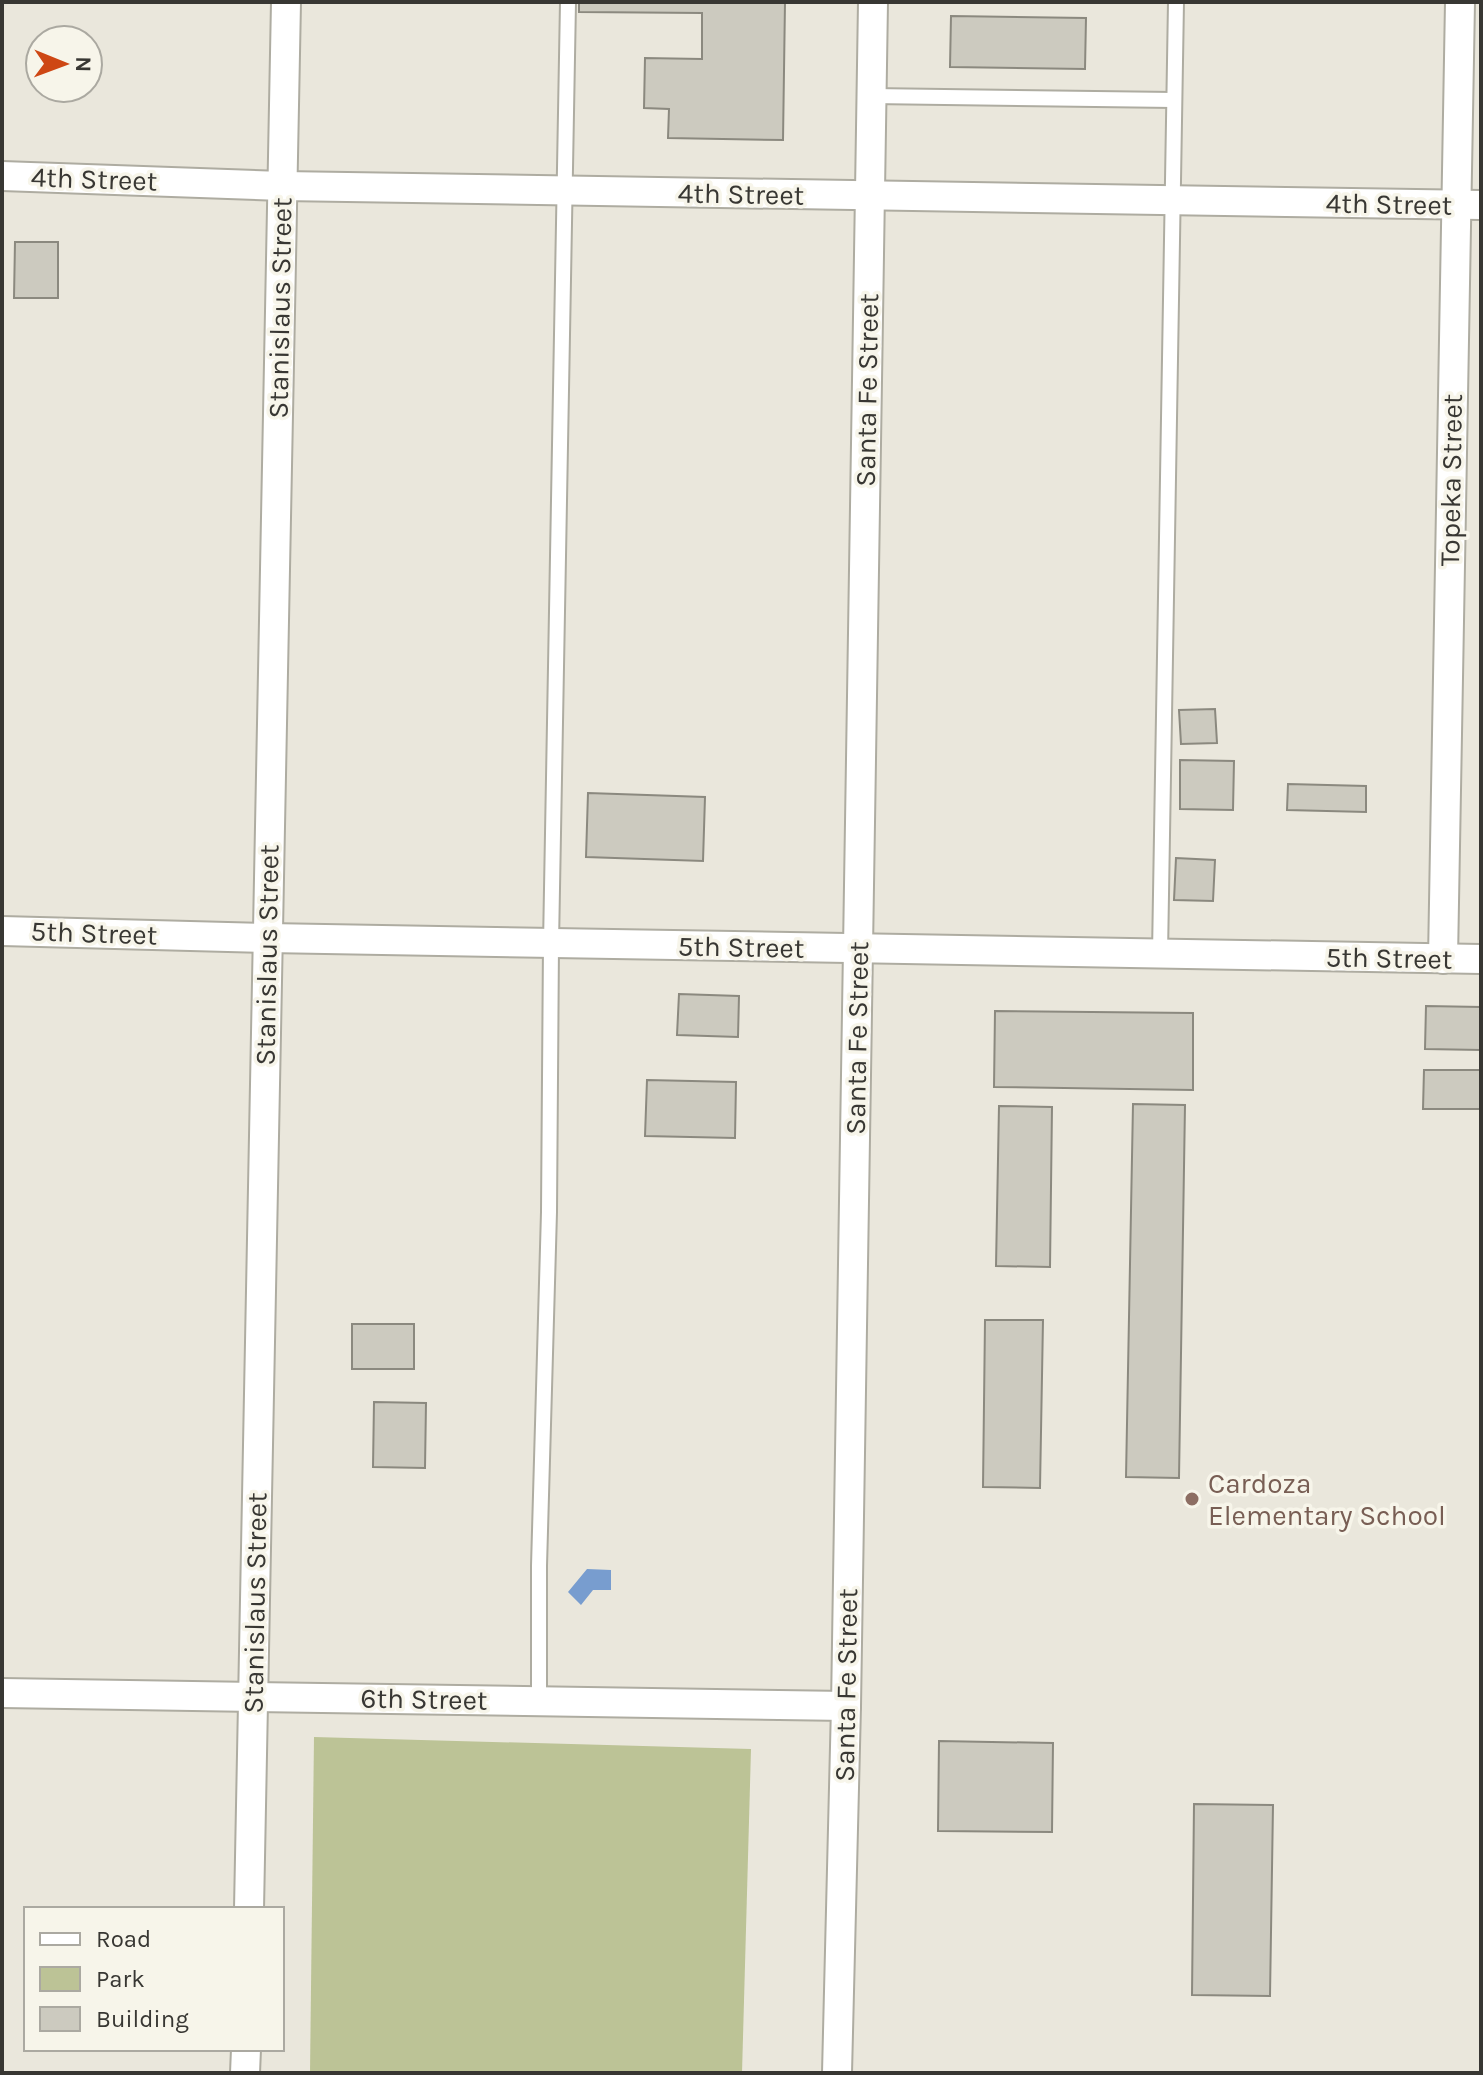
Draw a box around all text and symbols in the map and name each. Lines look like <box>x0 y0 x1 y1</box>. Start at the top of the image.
north arrow <box>24 24 104 104</box>
text: N <box>70 56 96 72</box>
street label: 4th Street <box>30 160 158 198</box>
street label: 4th Street <box>677 176 805 212</box>
street label: 4th Street <box>1325 186 1453 222</box>
street label: Stanislaus Street <box>262 197 298 419</box>
street label: Santa Fe Street <box>849 293 885 487</box>
street label: Topeka Street <box>1433 393 1469 567</box>
street label: Stanislaus Street <box>249 844 285 1066</box>
street label: 5th Street <box>30 914 158 952</box>
street label: 5th Street <box>677 929 805 965</box>
street label: 5th Street <box>1325 940 1453 976</box>
street label: Santa Fe Street <box>839 941 875 1135</box>
place label: Cardoza Elementary School <box>1208 1467 1446 1532</box>
marker: Cardoza Elementary School <box>1183 1490 1201 1508</box>
street label: Stanislaus Street <box>237 1492 273 1714</box>
street label: Santa Fe Street <box>828 1588 864 1782</box>
street label: 6th Street <box>360 1681 488 1717</box>
legend <box>24 1907 284 2051</box>
text: Road <box>96 1925 151 1953</box>
text: Park <box>96 1965 145 1993</box>
text: Building <box>96 2005 189 2033</box>

